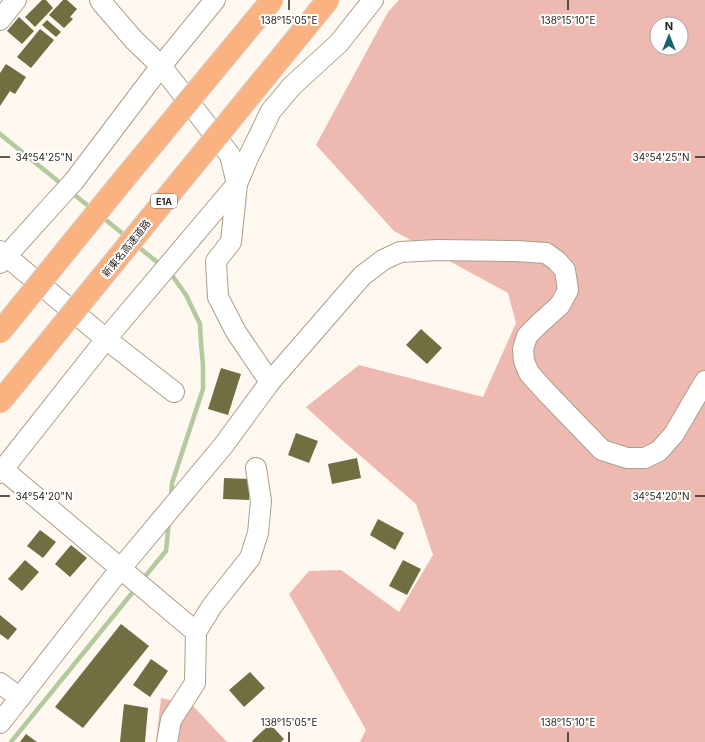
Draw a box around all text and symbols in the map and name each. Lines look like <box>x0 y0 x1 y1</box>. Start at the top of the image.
text: 138°15'05"E <box>260 14 318 26</box>
text: 138°15'10"E <box>540 14 596 26</box>
north arrow <box>649 16 689 56</box>
text: N <box>665 19 673 33</box>
text: 34°54'25"N <box>16 151 72 163</box>
text: 34°54'25"N <box>633 151 689 163</box>
road number: E1A <box>151 194 177 208</box>
street label: 新東名高速道路 <box>99 217 153 279</box>
text: 34°54'20"N <box>15 490 73 502</box>
text: 34°54'20"N <box>632 490 690 502</box>
text: 138°15'05"E <box>260 716 318 728</box>
text: 138°15'10"E <box>540 716 596 728</box>

